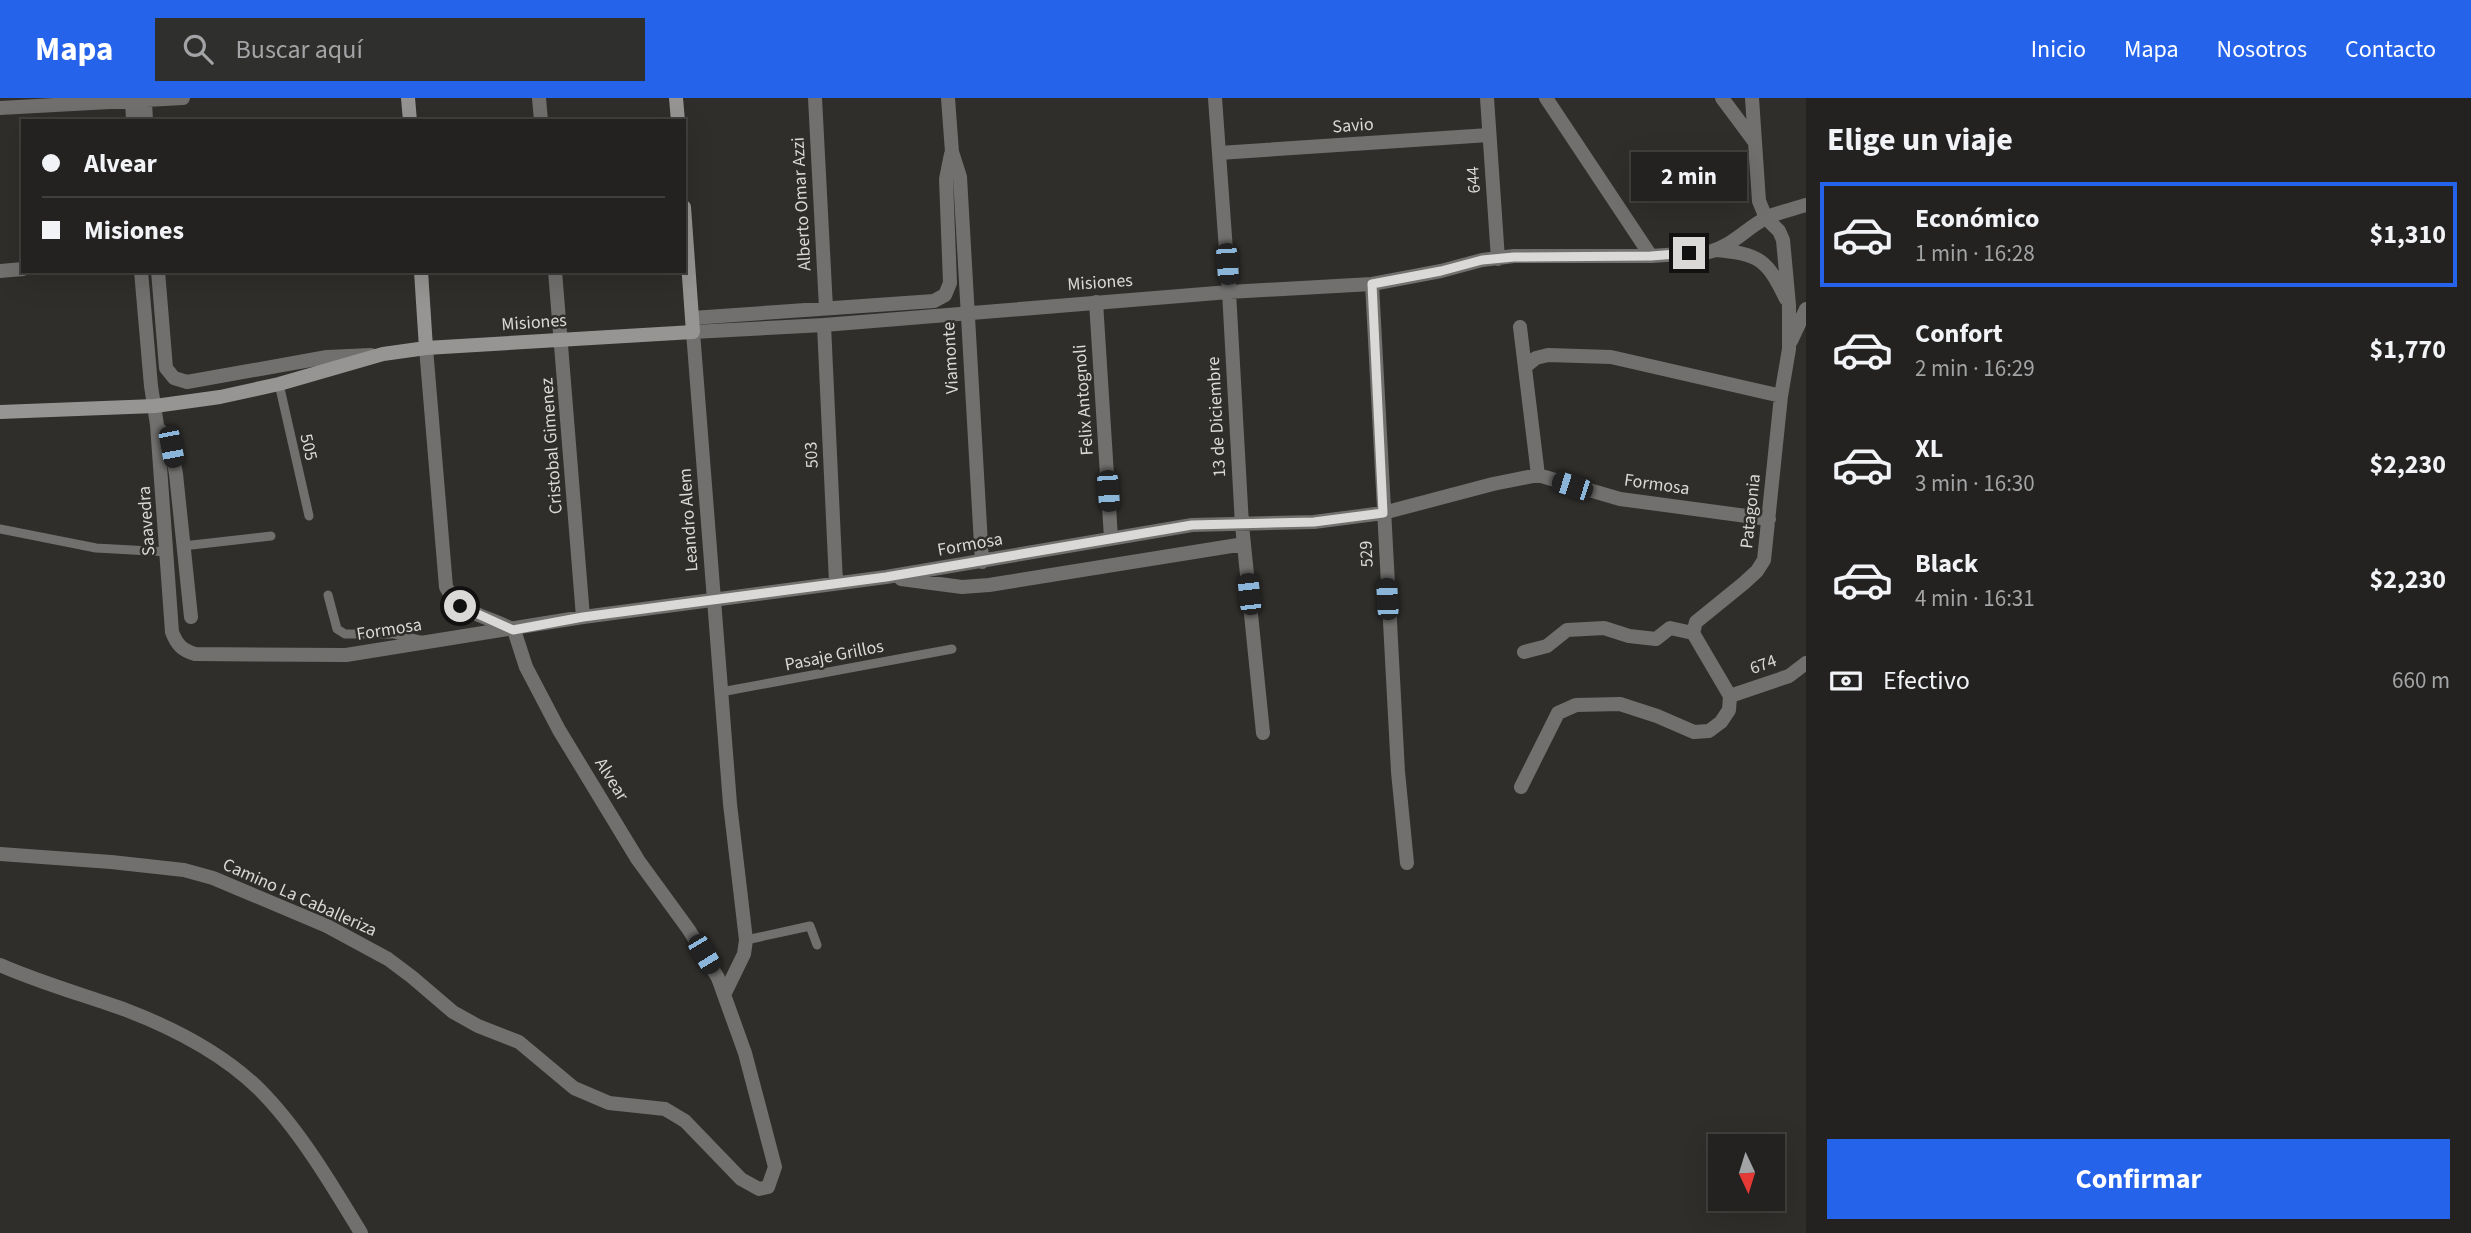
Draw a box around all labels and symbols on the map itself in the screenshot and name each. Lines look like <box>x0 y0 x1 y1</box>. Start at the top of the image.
street label: Savio <box>1332 112 1374 139</box>
street label: Alberto Omar Azzi <box>786 136 817 272</box>
callout: 2 min <box>1631 152 1747 200</box>
street label: 644 <box>1460 166 1487 194</box>
route end <box>1673 237 1705 269</box>
car <box>1216 242 1239 286</box>
street label: Misiones <box>1066 268 1134 297</box>
street label: Misiones <box>500 308 568 337</box>
street label: Viamonte <box>936 321 965 395</box>
street label: Felix Antognoli <box>1067 344 1100 456</box>
street label: 13 de Diciembre <box>1201 356 1232 478</box>
street label: Cristobal Gimenez <box>534 377 569 515</box>
car <box>157 424 186 470</box>
street label: 505 <box>293 431 324 463</box>
street label: 503 <box>798 441 825 469</box>
street label: Leandro Alem <box>672 467 705 573</box>
street label: Formosa <box>1623 468 1691 501</box>
car <box>1097 469 1120 513</box>
car <box>1549 470 1596 502</box>
street label: Patagonia <box>1734 472 1767 550</box>
street label: Saavedra <box>132 485 161 557</box>
street label: Formosa <box>935 526 1005 563</box>
street label: 529 <box>1353 540 1380 568</box>
car <box>1237 572 1262 616</box>
car <box>1376 577 1399 621</box>
route start <box>444 590 476 622</box>
street label: Formosa <box>355 612 424 647</box>
street label: Pasaje Grillos <box>782 634 886 677</box>
street label: 674 <box>1746 648 1780 681</box>
street label: Alvear <box>589 753 635 806</box>
street label: Camino La Caballeriza <box>219 852 381 943</box>
car <box>685 931 724 977</box>
north arrow <box>1708 1134 1785 1211</box>

